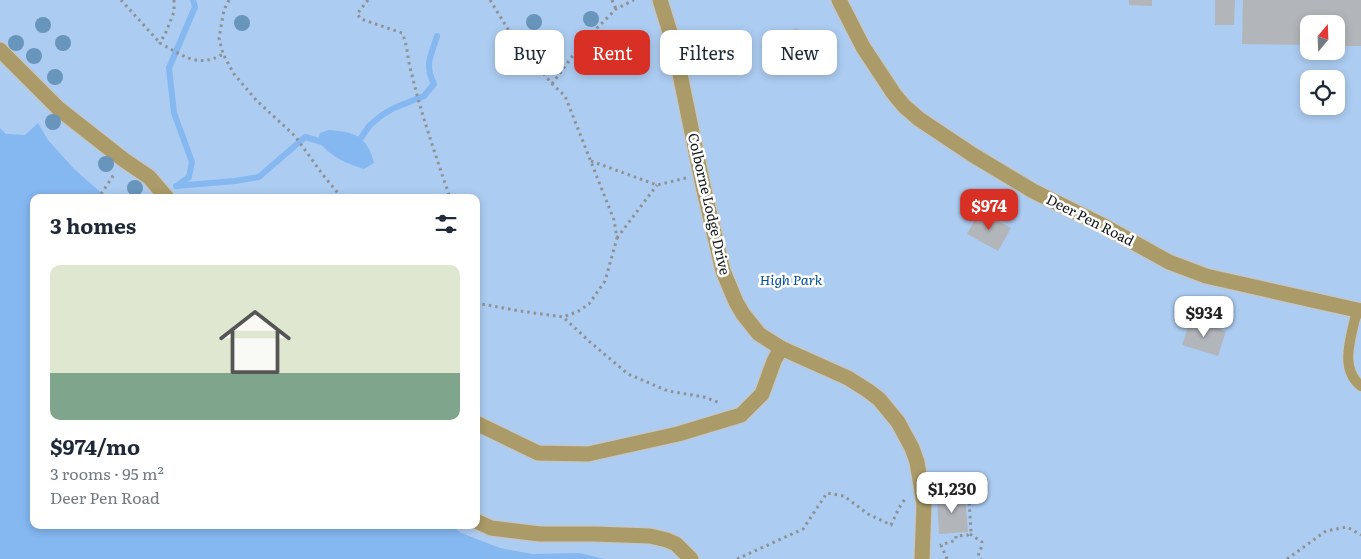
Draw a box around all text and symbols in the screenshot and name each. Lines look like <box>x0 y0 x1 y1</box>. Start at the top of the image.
north arrow <box>1300 15 1345 60</box>
map controls <box>1300 15 1345 115</box>
chip: Buy <box>495 30 564 75</box>
chip: Rent <box>574 30 650 75</box>
chip: Filters <box>660 30 752 75</box>
chip: New <box>762 30 837 75</box>
button: locate <box>1300 70 1345 115</box>
street label: Colborne Lodge Drive <box>684 131 736 277</box>
pin: $974 <box>959 188 1019 231</box>
street label: Deer Pen Road <box>1043 188 1138 250</box>
text: $974 <box>971 193 1007 217</box>
text: 3 homes <box>50 209 136 240</box>
icon: filters <box>432 210 460 238</box>
park label: High Park <box>760 269 823 289</box>
pin: $934 <box>1174 296 1234 338</box>
icon: home <box>210 297 300 387</box>
text: $934 <box>1185 300 1223 324</box>
text: $974/mo <box>50 430 140 461</box>
text: 3 rooms · 95 m² <box>50 461 164 485</box>
pin: $1,230 <box>911 472 993 514</box>
text: $1,230 <box>928 476 976 500</box>
text: Deer Pen Road <box>50 485 160 509</box>

